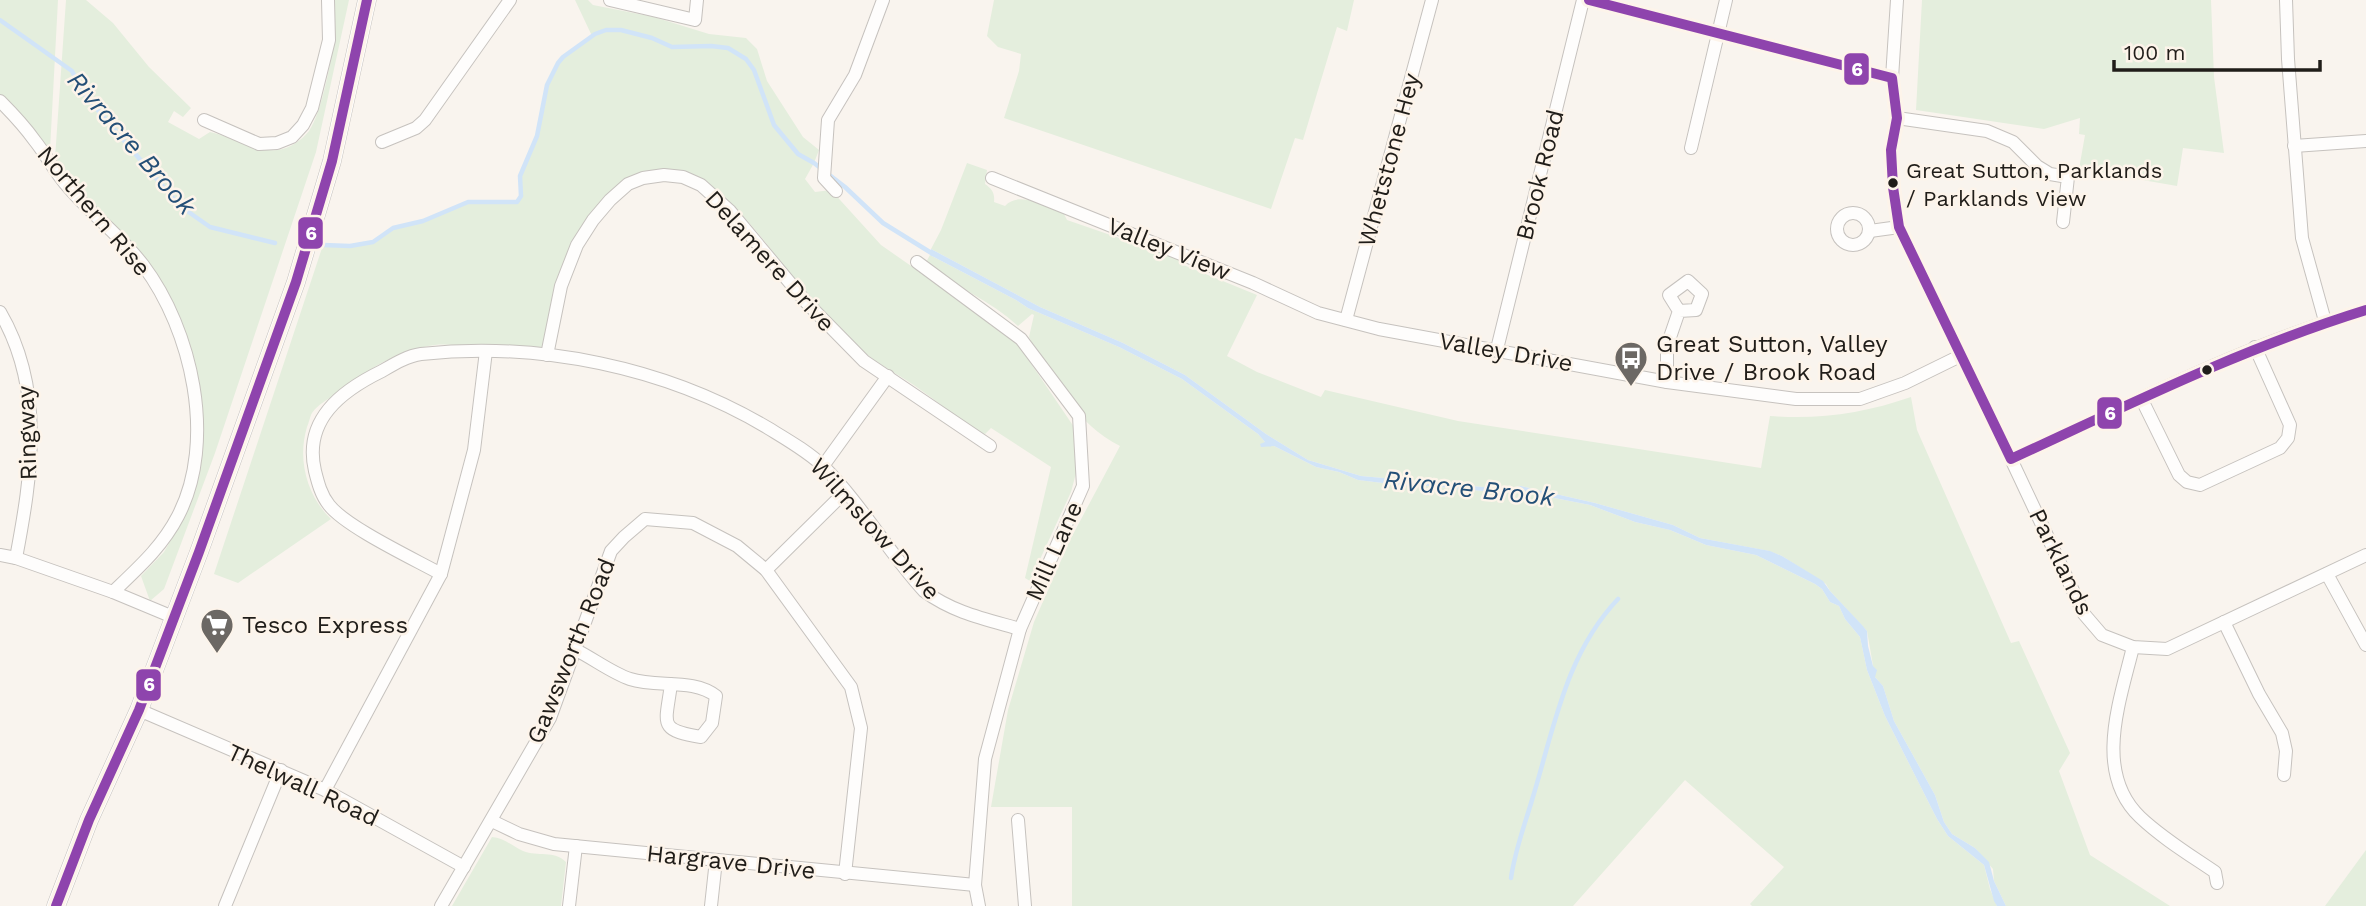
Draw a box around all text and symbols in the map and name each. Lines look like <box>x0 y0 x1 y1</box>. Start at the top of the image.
scale bar <box>2114 28 2320 72</box>
text: 100 m <box>2124 40 2186 65</box>
line badge: 6 <box>1843 52 1870 86</box>
text: 6 <box>1851 58 1863 81</box>
water label: Rivracre Brook <box>61 65 203 222</box>
street label: Whetstone Hey <box>1352 70 1426 250</box>
street label: Brook Road <box>1510 107 1570 243</box>
street label: Northern Rise <box>31 140 157 282</box>
place label: Great Sutton, Parklands / Parklands View <box>1906 158 2162 211</box>
marker: Great Sutton, Parklands / Parklands View <box>1886 176 1900 190</box>
street label: Delamere Drive <box>699 185 841 337</box>
street label: Valley View <box>1103 212 1235 286</box>
line badge: 6 <box>297 216 324 250</box>
text: 6 <box>305 222 317 245</box>
street label: Valley Drive <box>1437 326 1575 378</box>
place label: Great Sutton, Valley Drive / Brook Road <box>1656 330 1888 386</box>
bus stop icon: Great Sutton, Valley Drive / Brook Road <box>1612 339 1650 388</box>
unlabelled marker <box>2200 363 2214 377</box>
street label: Ringway <box>11 385 43 481</box>
line badge: 6 <box>2096 396 2123 430</box>
text: 6 <box>2104 402 2116 425</box>
street label: Wilmslow Drive <box>804 452 946 606</box>
water label: Rivacre Brook <box>1382 464 1557 512</box>
street label: Mill Lane <box>1020 497 1088 605</box>
street label: Parklands <box>2023 504 2099 620</box>
street label: Gawsworth Road <box>521 554 621 748</box>
supermarket icon: Tesco Express <box>198 606 236 655</box>
place label: Tesco Express <box>242 611 408 639</box>
line badge: 6 <box>135 668 162 702</box>
text: 6 <box>143 673 155 696</box>
street label: Thelwall Road <box>223 738 383 832</box>
street label: Hargrave Drive <box>645 839 817 885</box>

